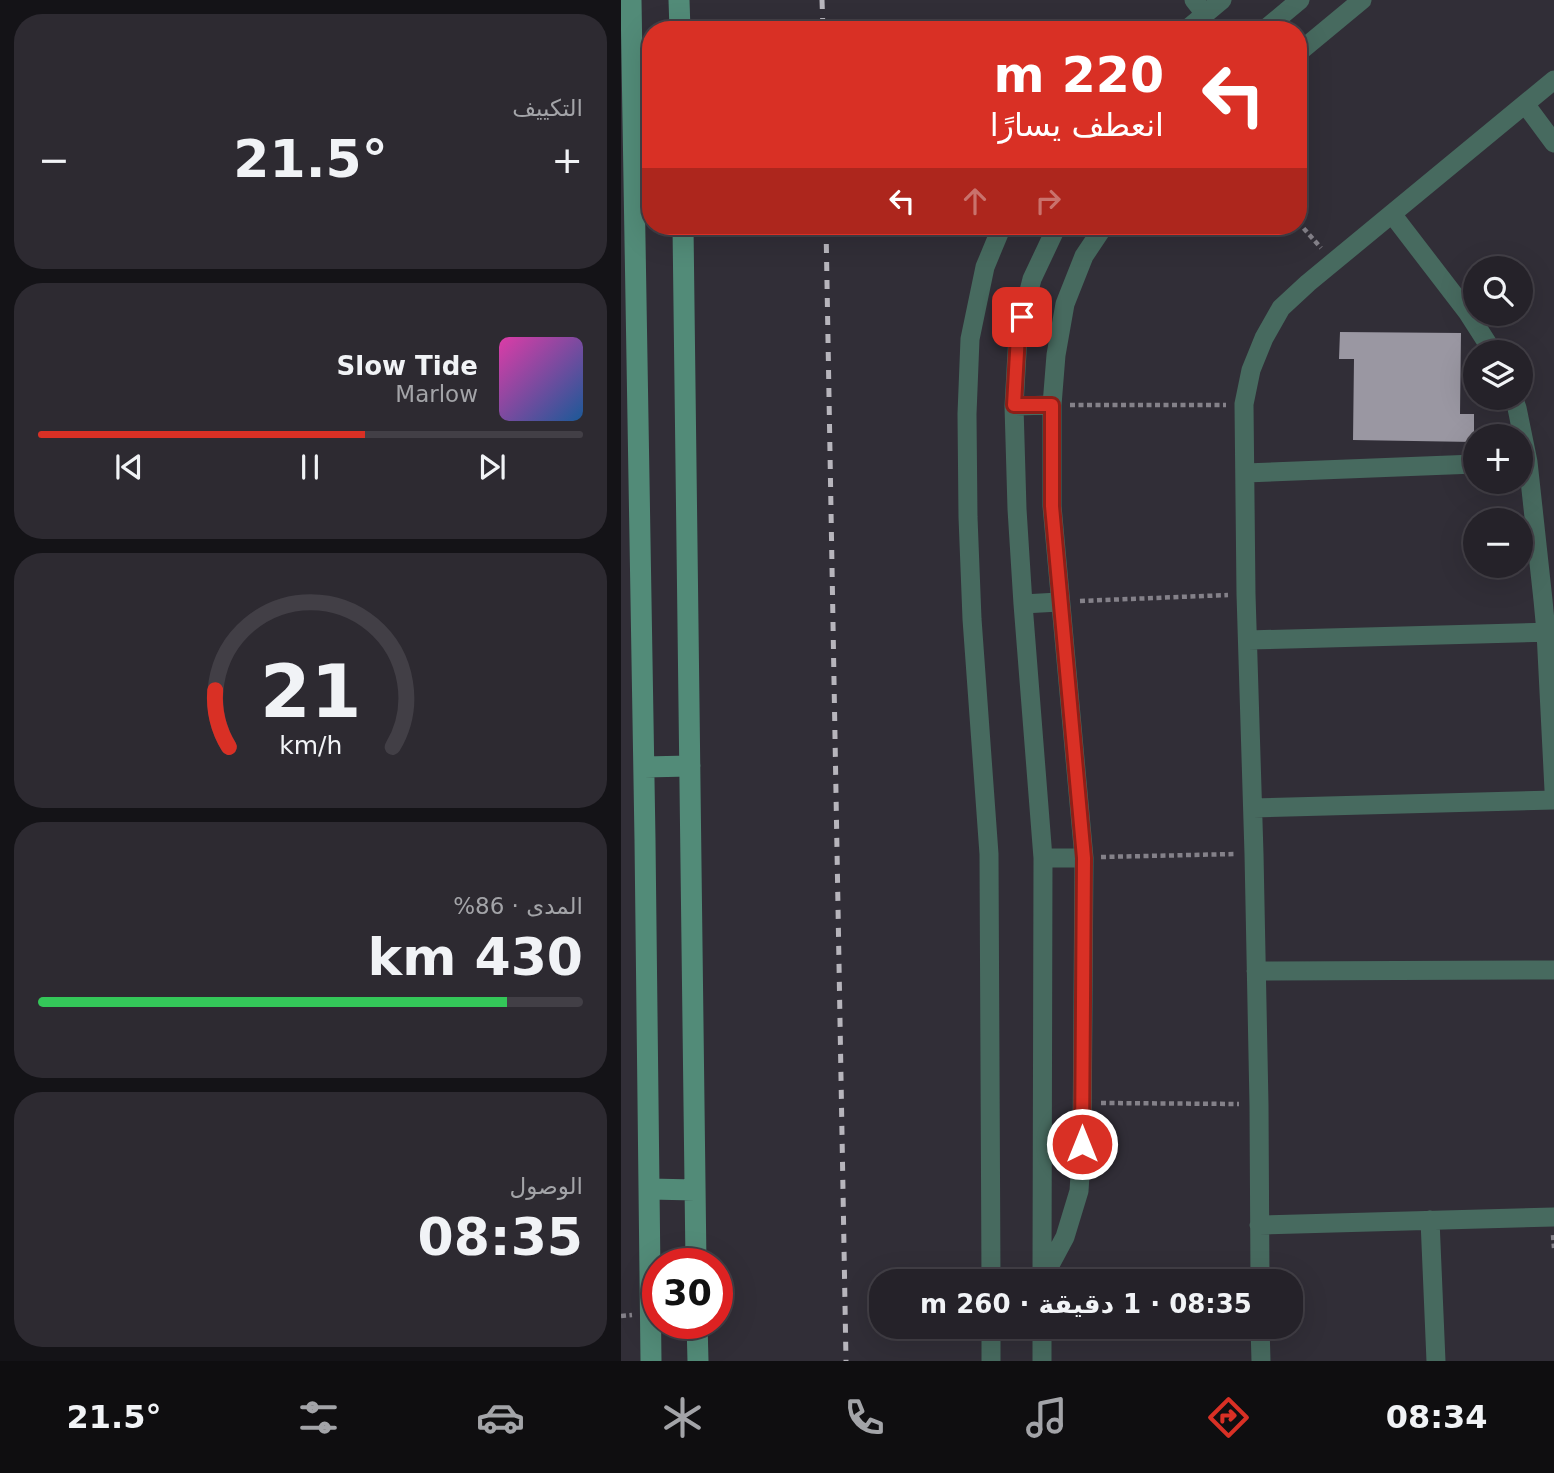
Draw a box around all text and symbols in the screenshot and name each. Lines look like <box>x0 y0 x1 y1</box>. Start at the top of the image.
text: 220 m <box>994 47 1164 104</box>
icon: left <box>1188 49 1279 140</box>
text: التكييف <box>512 95 583 121</box>
text: انعطف يسارًا <box>990 106 1164 144</box>
text: 21.5° <box>233 129 388 189</box>
text: − <box>38 138 70 182</box>
text: + <box>551 138 583 182</box>
icon: left <box>883 182 921 220</box>
icon: ahead <box>956 182 994 220</box>
icon: right <box>1029 182 1067 220</box>
map controls <box>1463 256 1533 578</box>
button: search <box>1463 256 1533 326</box>
pin <box>992 287 1052 347</box>
icon: arrive <box>1003 298 1041 336</box>
button: layers <box>1463 340 1533 410</box>
text: Slow Tide <box>337 351 478 381</box>
text: Marlow <box>395 381 478 407</box>
button: + <box>1463 424 1533 494</box>
icon: previous <box>110 448 148 486</box>
icon: pause <box>291 448 329 486</box>
icon: next <box>473 448 511 486</box>
button: − <box>1463 508 1533 578</box>
text: 21 <box>260 649 361 734</box>
text: km/h <box>279 730 342 759</box>
text: المدى · 86% <box>453 893 583 919</box>
text: 430 km <box>368 927 583 987</box>
position arrow <box>1045 1107 1119 1181</box>
text: الوصول <box>510 1173 583 1199</box>
text: 08:35 <box>417 1207 583 1267</box>
speed limit sign: 30 <box>642 1248 733 1339</box>
text: 08:35 · 1 دقيقة · 260 m <box>920 1289 1252 1319</box>
icon: filters <box>294 1393 343 1442</box>
icon: car <box>476 1393 525 1442</box>
icon: climate <box>658 1393 707 1442</box>
icon: phone <box>840 1393 889 1442</box>
icon: music <box>1022 1393 1071 1442</box>
icon: directions <box>1204 1393 1253 1442</box>
text: 21.5° <box>67 1398 161 1436</box>
text: 08:34 <box>1386 1398 1488 1436</box>

